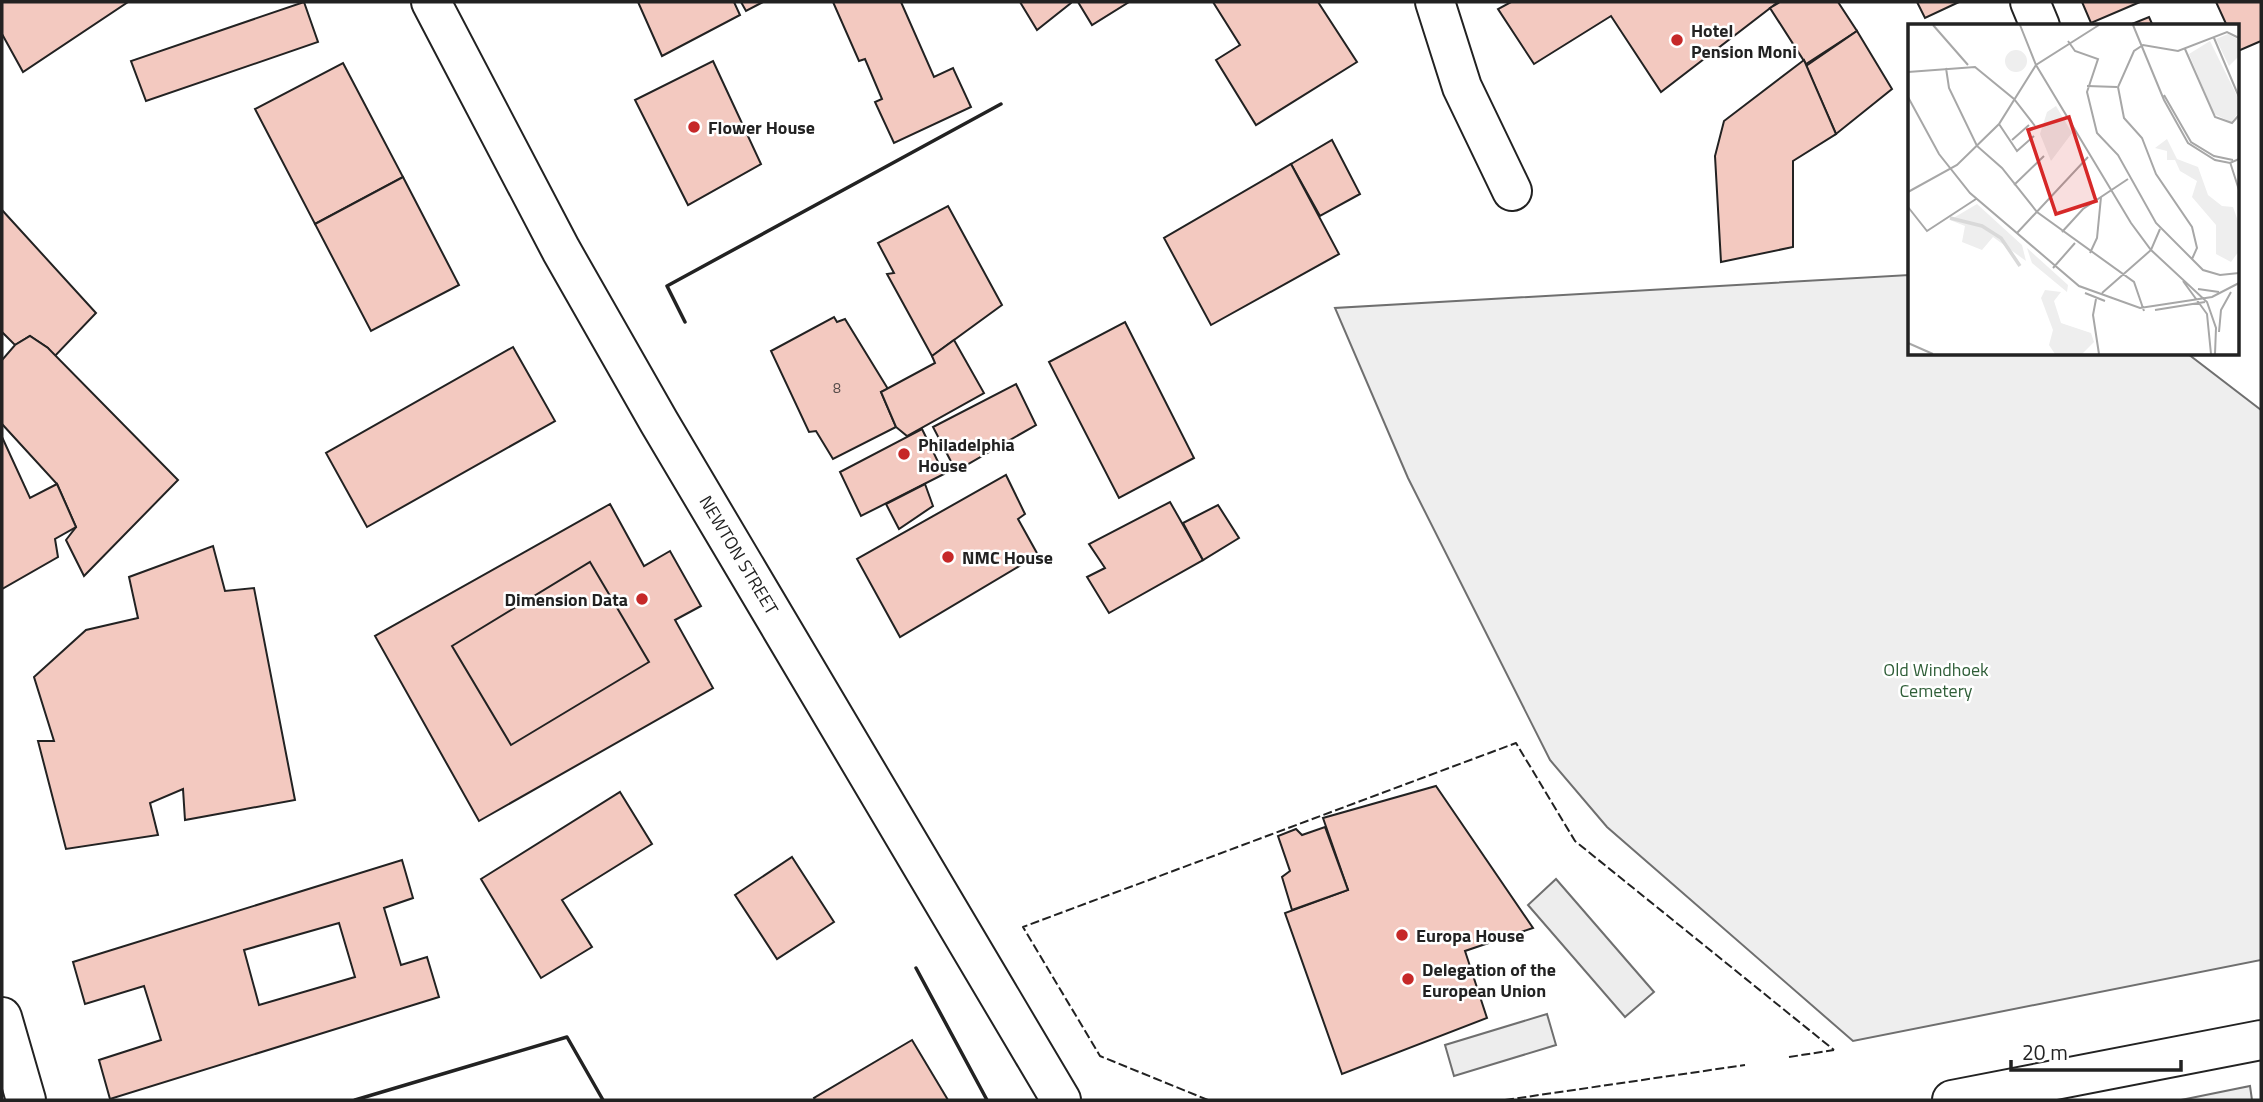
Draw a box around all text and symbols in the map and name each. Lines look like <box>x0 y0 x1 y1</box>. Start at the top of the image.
place label: Hotel Pension Moni <box>1691 17 1797 65</box>
inset map <box>1908 24 2238 355</box>
marker: Hotel Pension Moni <box>1669 32 1685 48</box>
place label: Flower House <box>708 114 815 141</box>
marker: Flower House <box>686 119 702 135</box>
house number: 8 <box>833 377 841 398</box>
place label: Philadelphia House <box>918 431 1015 479</box>
marker: Philadelphia House <box>896 446 912 462</box>
street label: NEWTON STREET <box>693 490 786 620</box>
place label: NMC House <box>962 544 1053 571</box>
marker: NMC House <box>940 549 956 565</box>
place label: Dimension Data <box>505 586 628 613</box>
marker: Dimension Data <box>634 591 650 607</box>
park label: Old Windhoek Cemetery <box>1883 656 1989 704</box>
place label: Europa House <box>1416 922 1524 949</box>
marker: Europa House <box>1394 927 1410 943</box>
place label: Delegation of the European Union <box>1422 956 1556 1004</box>
marker: Delegation of the European Union <box>1400 971 1416 987</box>
scale bar <box>2011 1028 2181 1072</box>
text: 20 m <box>2022 1036 2068 1068</box>

